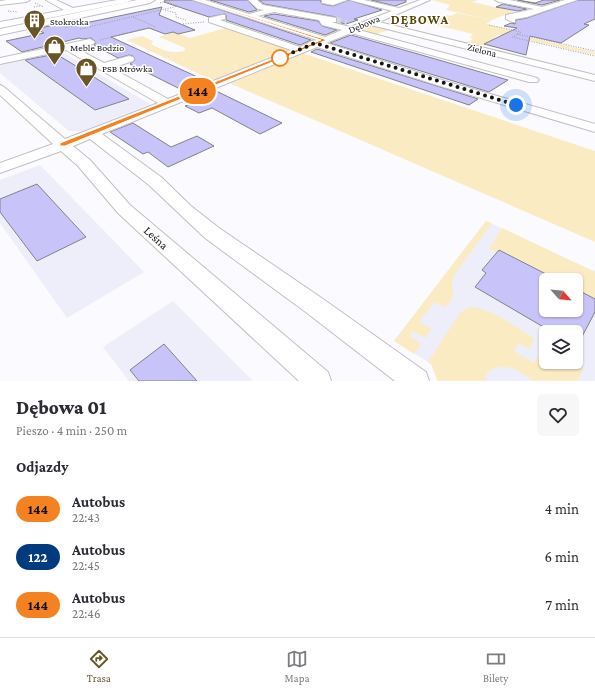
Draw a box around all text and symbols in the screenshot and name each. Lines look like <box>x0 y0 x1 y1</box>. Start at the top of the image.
building icon: Stokrotka <box>22 8 48 41</box>
district label: DĘBOWA <box>391 12 449 27</box>
street label: Dębowa <box>347 13 382 35</box>
place label: Stokrotka <box>50 16 89 27</box>
shop icon: Meble Bodzio <box>42 34 68 67</box>
street label: Zielona <box>466 41 498 59</box>
place label: Meble Bodzio <box>70 42 124 53</box>
unlabelled marker <box>271 49 289 67</box>
shop icon: PSB Mrówka <box>74 55 100 88</box>
place label: PSB Mrówka <box>102 63 153 74</box>
line badge: 144 <box>175 78 221 104</box>
text: 144 <box>188 83 208 99</box>
your location <box>506 95 526 115</box>
street label: Leśna <box>141 223 171 253</box>
north arrow <box>539 273 583 317</box>
map controls <box>539 273 583 369</box>
button: layers <box>539 325 583 369</box>
button: heart <box>537 394 579 436</box>
text: Dębowa 01 <box>16 397 106 418</box>
text: Pieszo · 4 min · 250 m <box>16 423 127 438</box>
text: Odjazdy <box>16 459 68 475</box>
text: Autobus <box>72 494 125 510</box>
text: 144 <box>28 501 48 517</box>
text: 4 min <box>544 501 579 517</box>
text: 22:43 <box>72 510 100 525</box>
text: Autobus <box>72 542 125 558</box>
text: 122 <box>28 549 48 565</box>
text: 6 min <box>545 549 579 565</box>
text: 22:45 <box>72 558 100 573</box>
text: Autobus <box>72 590 125 606</box>
text: 144 <box>28 597 48 613</box>
text: 7 min <box>545 597 579 613</box>
text: 22:46 <box>72 606 101 621</box>
tab: Trasa <box>87 648 111 684</box>
tab: Mapa <box>284 648 310 684</box>
tab: Bilety <box>483 648 508 684</box>

